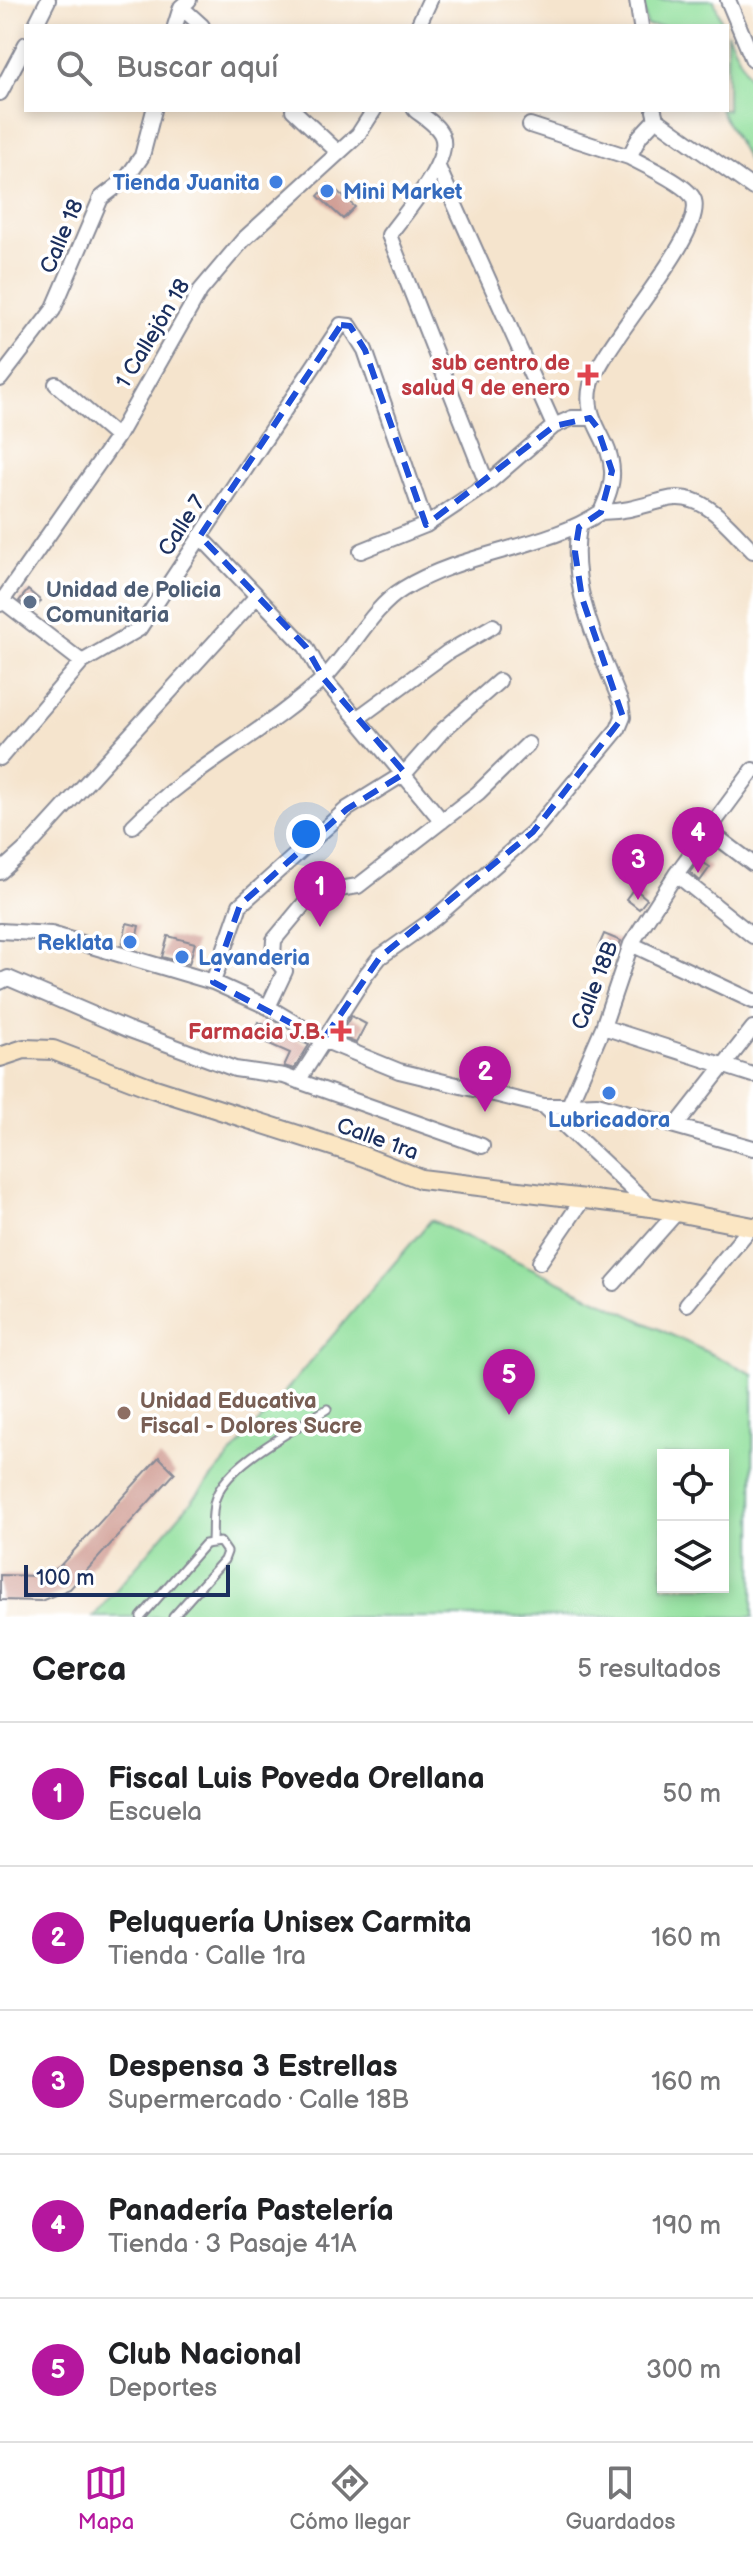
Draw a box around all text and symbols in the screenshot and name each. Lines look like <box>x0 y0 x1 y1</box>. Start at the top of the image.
search box <box>24 24 729 112</box>
icon: search <box>52 46 96 90</box>
text: Buscar aquí <box>116 50 278 86</box>
place label: Tienda Juanita <box>113 170 260 197</box>
marker: Tienda Juanita <box>267 173 285 191</box>
place label: Mini Market <box>343 179 463 206</box>
marker: Mini Market <box>318 182 336 200</box>
street label: Calle 18 <box>35 195 90 278</box>
street label: 1 Callejón 18 <box>110 274 196 393</box>
place label: sub centro de salud 9 de enero <box>401 350 570 402</box>
marker: sub centro de salud 9 de enero <box>577 364 599 386</box>
street label: Calle 7 <box>153 490 212 561</box>
place label: Unidad de Policia Comunitaria <box>46 577 221 629</box>
marker: Unidad de Policia Comunitaria <box>21 593 39 611</box>
pin: 4 <box>672 807 724 873</box>
your location <box>286 814 326 854</box>
pin: 3 <box>612 834 664 900</box>
pin: 1 <box>294 861 346 927</box>
place label: Reklata <box>37 930 114 957</box>
marker: Reklata <box>121 933 139 951</box>
street label: Calle 18B <box>566 937 625 1034</box>
place label: Lavanderia <box>198 945 310 972</box>
marker: Lavanderia <box>173 948 191 966</box>
place label: Farmacia J.B. <box>188 1019 325 1046</box>
marker: Farmacia J.B. <box>332 1022 350 1040</box>
pin: 2 <box>459 1046 511 1112</box>
marker: Lubricadora <box>600 1084 618 1102</box>
place label: Lubricadora <box>548 1107 670 1134</box>
street label: Calle 1ra <box>333 1112 422 1167</box>
pin: 5 <box>483 1349 535 1415</box>
place label: Unidad Educativa Fiscal - Dolores Sucre <box>140 1388 362 1440</box>
marker: Unidad Educativa Fiscal - Dolores Sucre <box>115 1404 133 1422</box>
map controls <box>657 1449 729 1593</box>
button: locate <box>657 1449 729 1521</box>
button: layers <box>657 1521 729 1593</box>
scale bar <box>24 1561 230 1597</box>
text: 100 m <box>36 1565 95 1592</box>
text: Cerca <box>32 1649 127 1690</box>
text: 5 resultados <box>577 1654 721 1685</box>
text: Fiscal Luis Poveda Orellana <box>108 1761 485 1797</box>
text: 1 <box>53 1779 63 1810</box>
text: 50 m <box>662 1779 721 1810</box>
text: Escuela <box>108 1797 202 1828</box>
text: Peluquería Unisex Carmita <box>108 1905 472 1941</box>
text: 2 <box>50 1923 66 1954</box>
text: 160 m <box>651 1923 721 1954</box>
text: Tienda · Calle 1ra <box>108 1941 306 1972</box>
text: Despensa 3 Estrellas <box>108 2049 398 2085</box>
text: 3 <box>50 2067 66 2098</box>
text: 160 m <box>651 2067 721 2098</box>
text: Supermercado · Calle 18B <box>108 2085 409 2116</box>
text: Panadería Pastelería <box>108 2193 394 2229</box>
text: 4 <box>50 2211 66 2242</box>
text: 190 m <box>652 2211 721 2242</box>
text: Tienda · 3 Pasaje 41A <box>108 2229 356 2260</box>
text: Club Nacional <box>108 2337 302 2373</box>
text: 5 <box>50 2355 66 2386</box>
text: 300 m <box>646 2355 721 2386</box>
text: Deportes <box>108 2373 217 2404</box>
tab: Mapa <box>78 2461 134 2536</box>
tab: Cómo llegar <box>290 2461 410 2536</box>
tab: Guardados <box>566 2461 675 2536</box>

